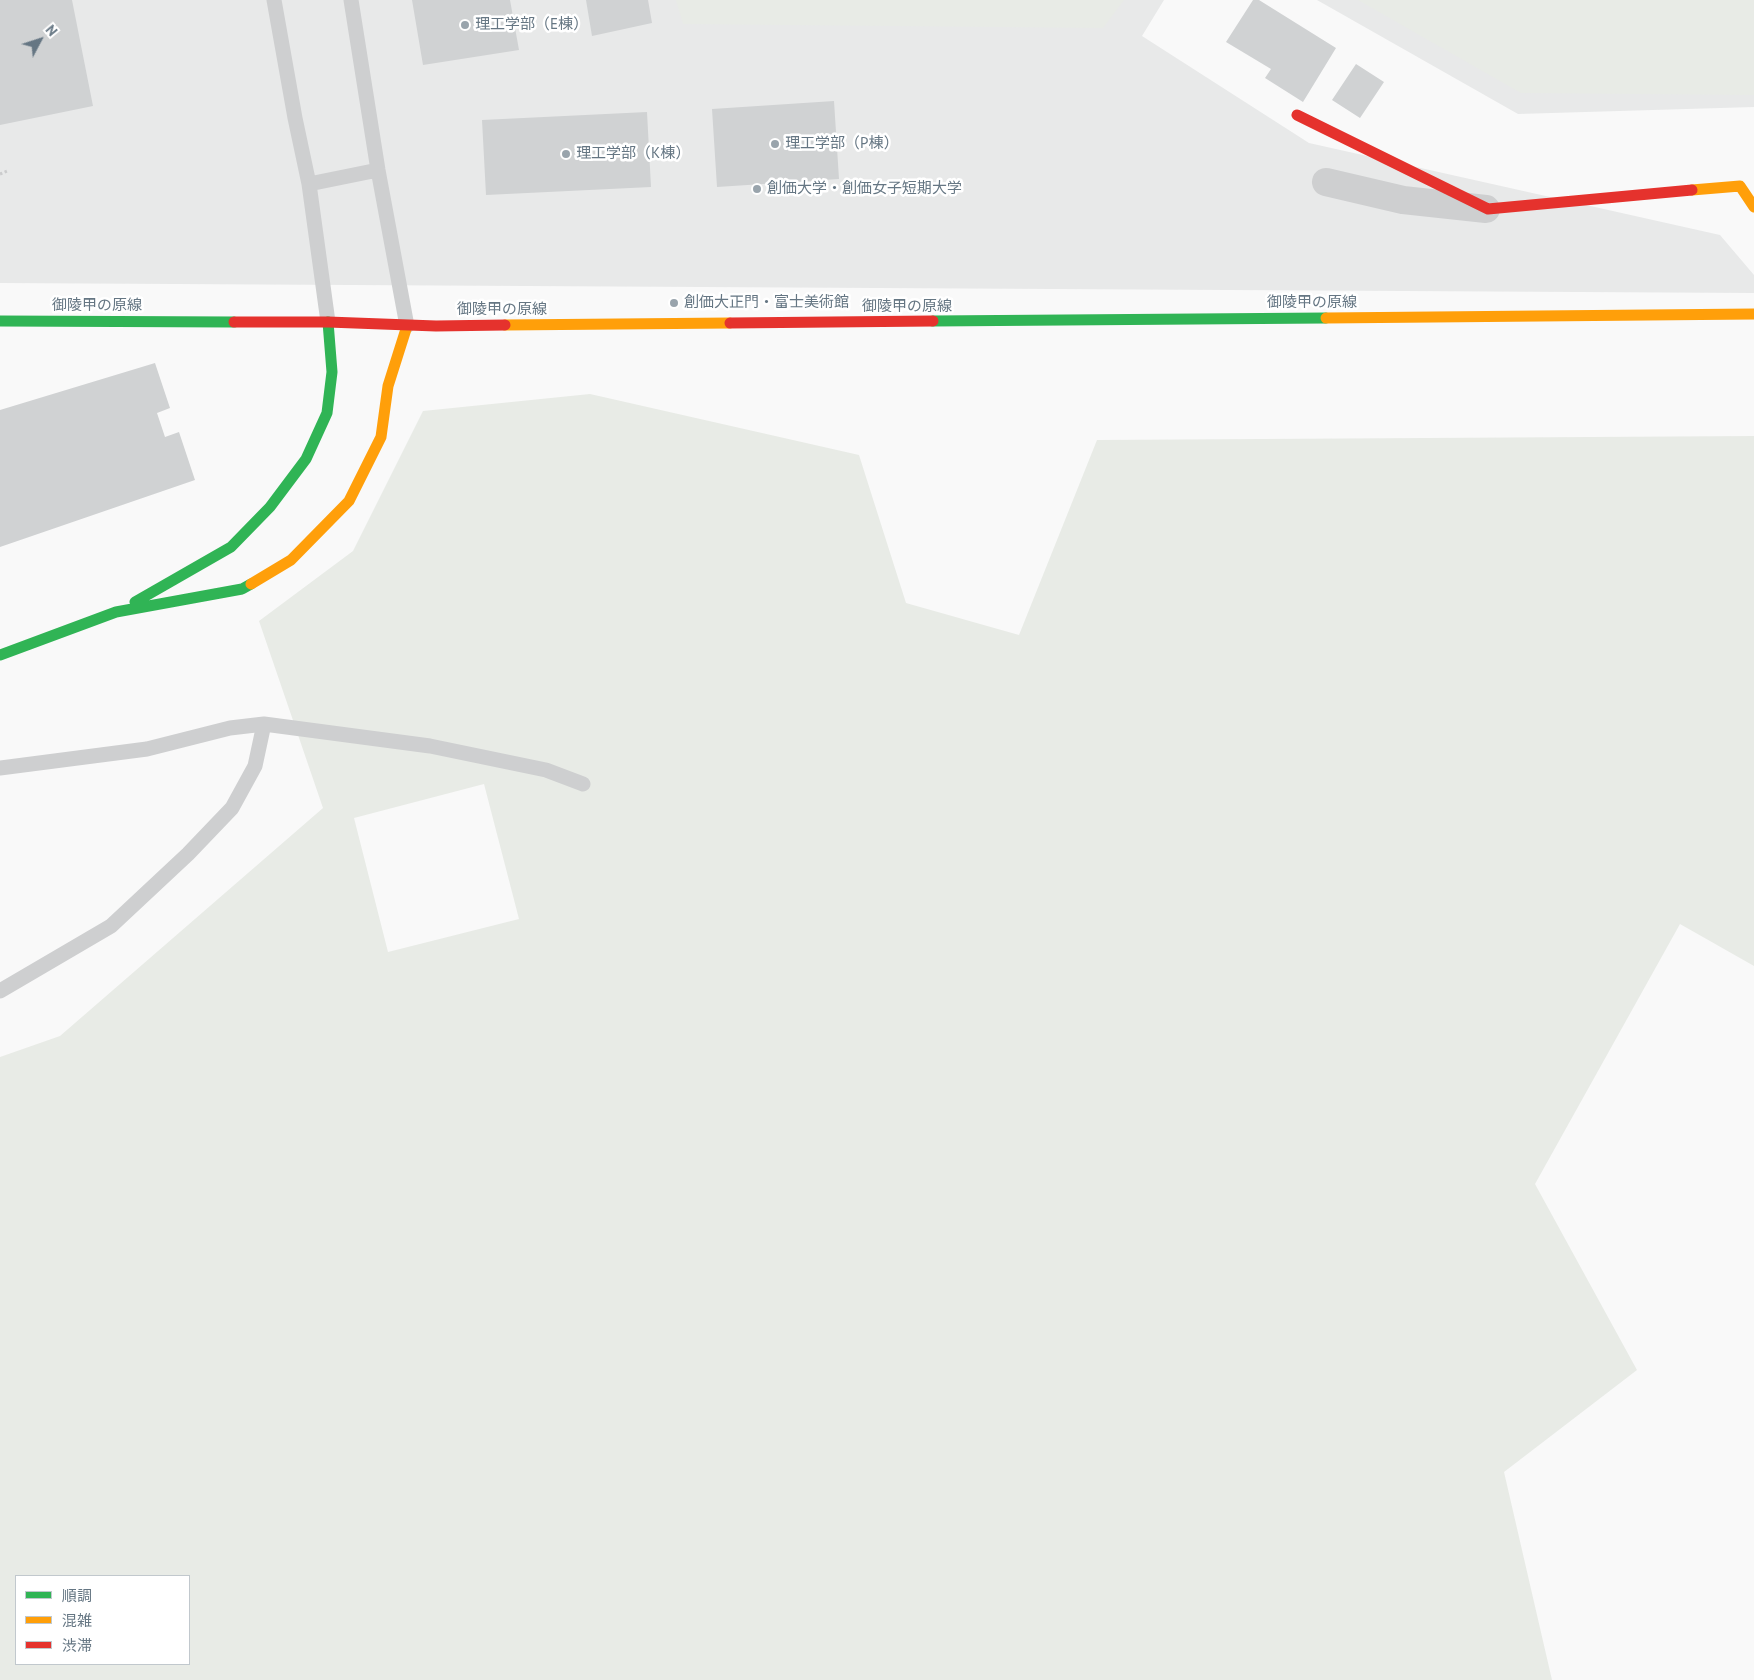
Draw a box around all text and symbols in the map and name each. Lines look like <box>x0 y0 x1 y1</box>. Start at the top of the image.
north arrow <box>15 15 65 65</box>
place label: 理工学部（E棟） <box>475 16 588 34</box>
marker: 理工学部（E棟） <box>459 19 471 31</box>
text: N <box>42 21 61 40</box>
place label: 理工学部（P棟） <box>785 135 898 153</box>
marker: 理工学部（P棟） <box>769 138 781 150</box>
place label: 理工学部（K棟） <box>576 145 690 163</box>
marker: 理工学部（K棟） <box>560 148 572 160</box>
place label: 創価大学・創価女子短期大学 <box>767 180 962 198</box>
marker: 創価大学・創価女子短期大学 <box>751 183 763 195</box>
place label: 創価大正門・富士美術館 <box>684 294 849 312</box>
street label: 御陵甲の原線 <box>1267 294 1357 312</box>
street label: 御陵甲の原線 <box>52 297 142 315</box>
marker: 創価大正門・富士美術館 <box>668 297 680 309</box>
street label: 御陵甲の原線 <box>862 298 952 316</box>
street label: 御陵甲の原線 <box>457 301 547 319</box>
legend <box>15 1575 190 1665</box>
text: 順調 <box>62 1586 92 1605</box>
text: 混雑 <box>62 1611 92 1630</box>
text: 渋滞 <box>62 1636 92 1655</box>

